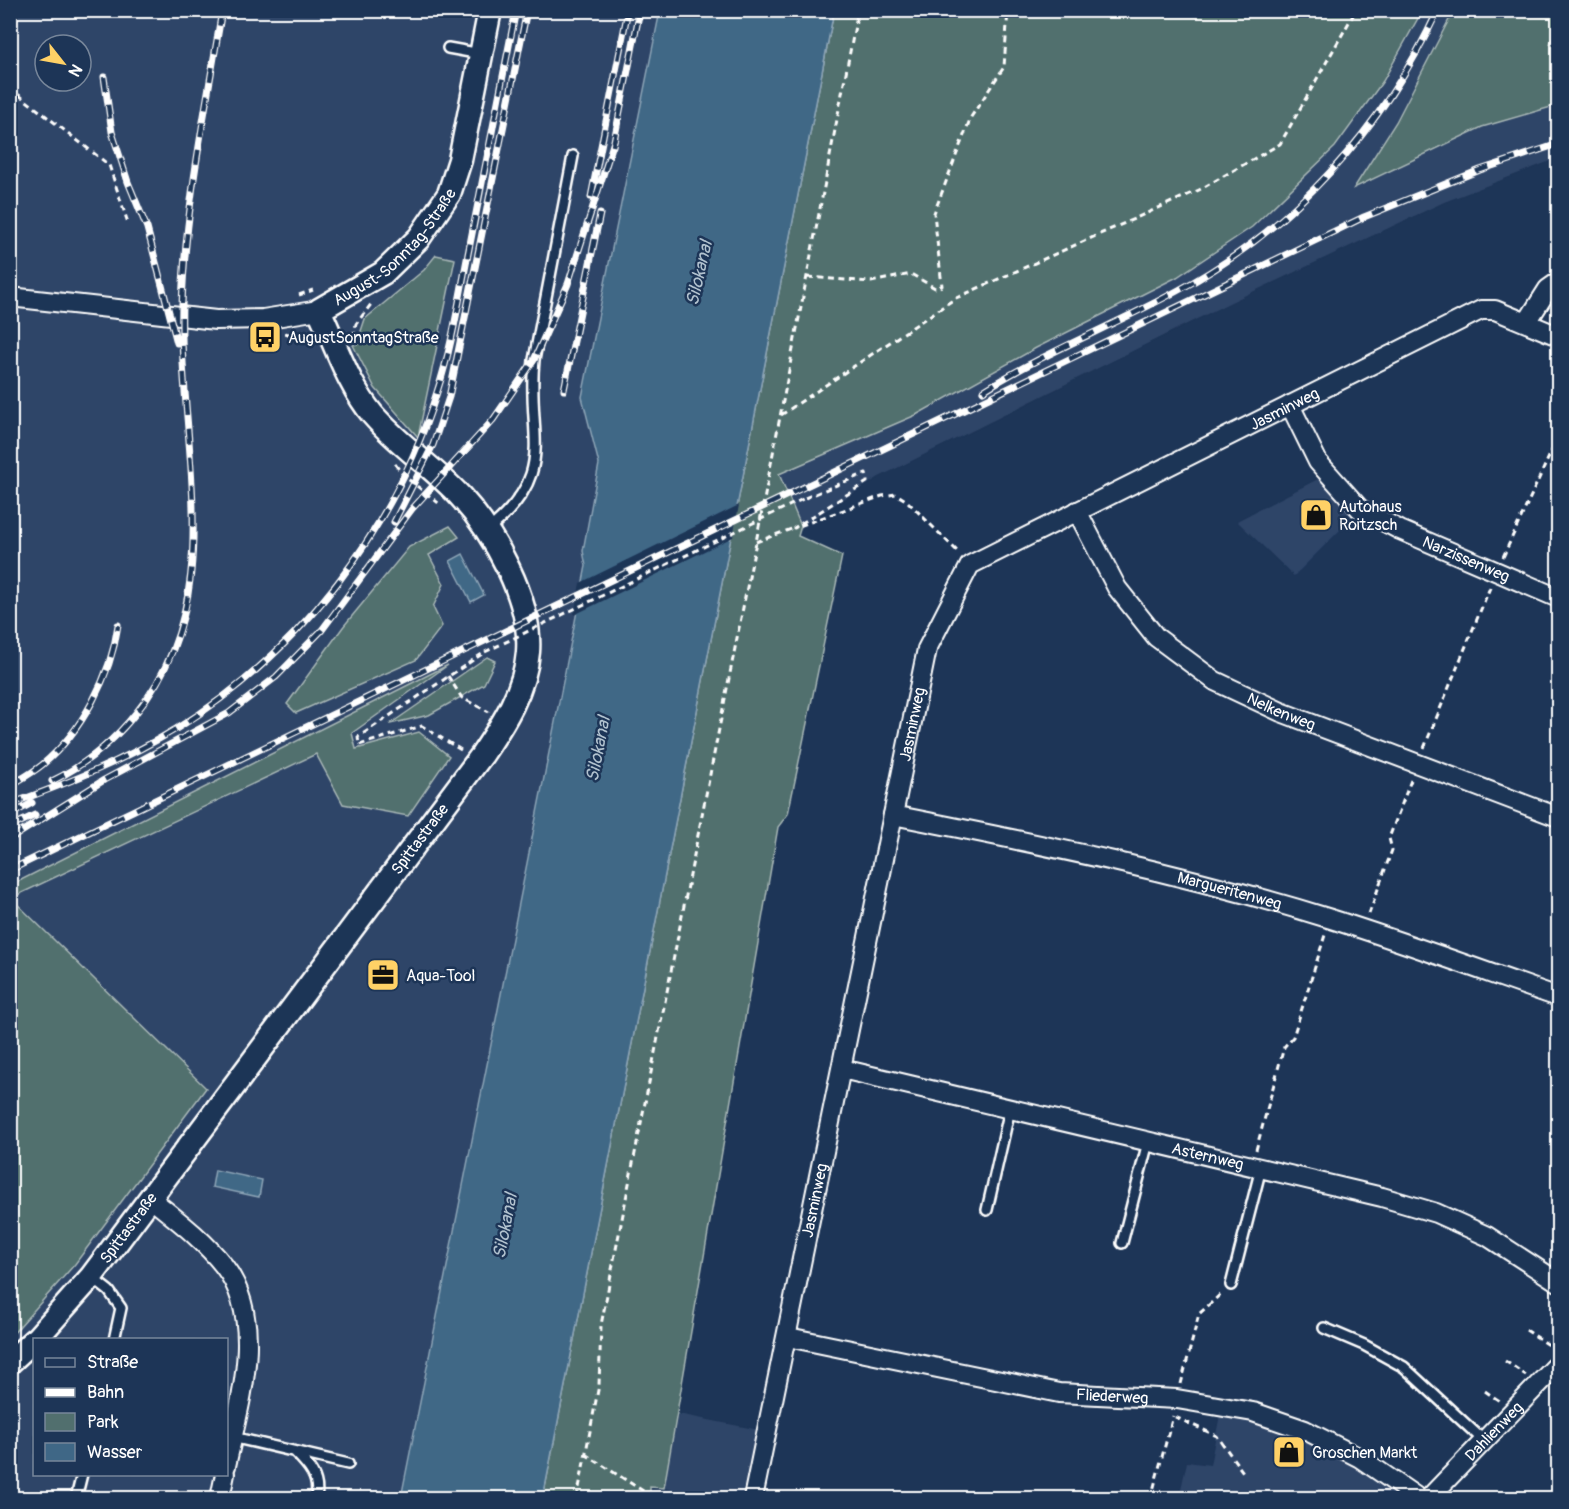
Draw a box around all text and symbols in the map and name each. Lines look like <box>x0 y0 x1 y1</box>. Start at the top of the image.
north arrow <box>33 33 93 93</box>
text: N <box>64 60 86 80</box>
street label: August-Sonntag-Straße <box>330 187 461 311</box>
water label: Silokanal <box>681 237 718 308</box>
bus stop icon: AugustSonntagStraße <box>247 319 283 355</box>
place label: AugustSonntagStraße <box>288 328 439 348</box>
street label: Jasminweg <box>1246 383 1323 435</box>
shop icon: Autohaus Roitzsch <box>1298 497 1334 533</box>
place label: Autohaus Roitzsch <box>1339 497 1402 535</box>
street label: Narzissenweg <box>1419 532 1513 587</box>
street label: Jasminweg <box>895 686 930 763</box>
street label: Nelkenweg <box>1244 688 1318 735</box>
water label: Silokanal <box>581 713 616 784</box>
street label: Spittastraße <box>387 800 453 879</box>
street label: Margueritenweg <box>1175 868 1284 915</box>
office icon: Aqua-Tool <box>365 957 401 993</box>
place label: Aqua-Tool <box>406 966 475 986</box>
street label: Asternweg <box>1170 1138 1246 1175</box>
street label: Jasminweg <box>798 1162 832 1239</box>
street label: Spittastraße <box>96 1189 162 1268</box>
water label: Silokanal <box>488 1190 523 1261</box>
legend <box>33 1338 228 1476</box>
text: Straße <box>87 1351 138 1374</box>
text: Bahn <box>87 1381 124 1404</box>
street label: Fliederweg <box>1075 1385 1149 1409</box>
street label: Dahlienweg <box>1461 1398 1527 1466</box>
text: Park <box>87 1411 119 1434</box>
shop icon: Groschen Markt <box>1271 1434 1307 1470</box>
text: Wasser <box>87 1441 143 1464</box>
place label: Groschen Markt <box>1312 1443 1418 1463</box>

